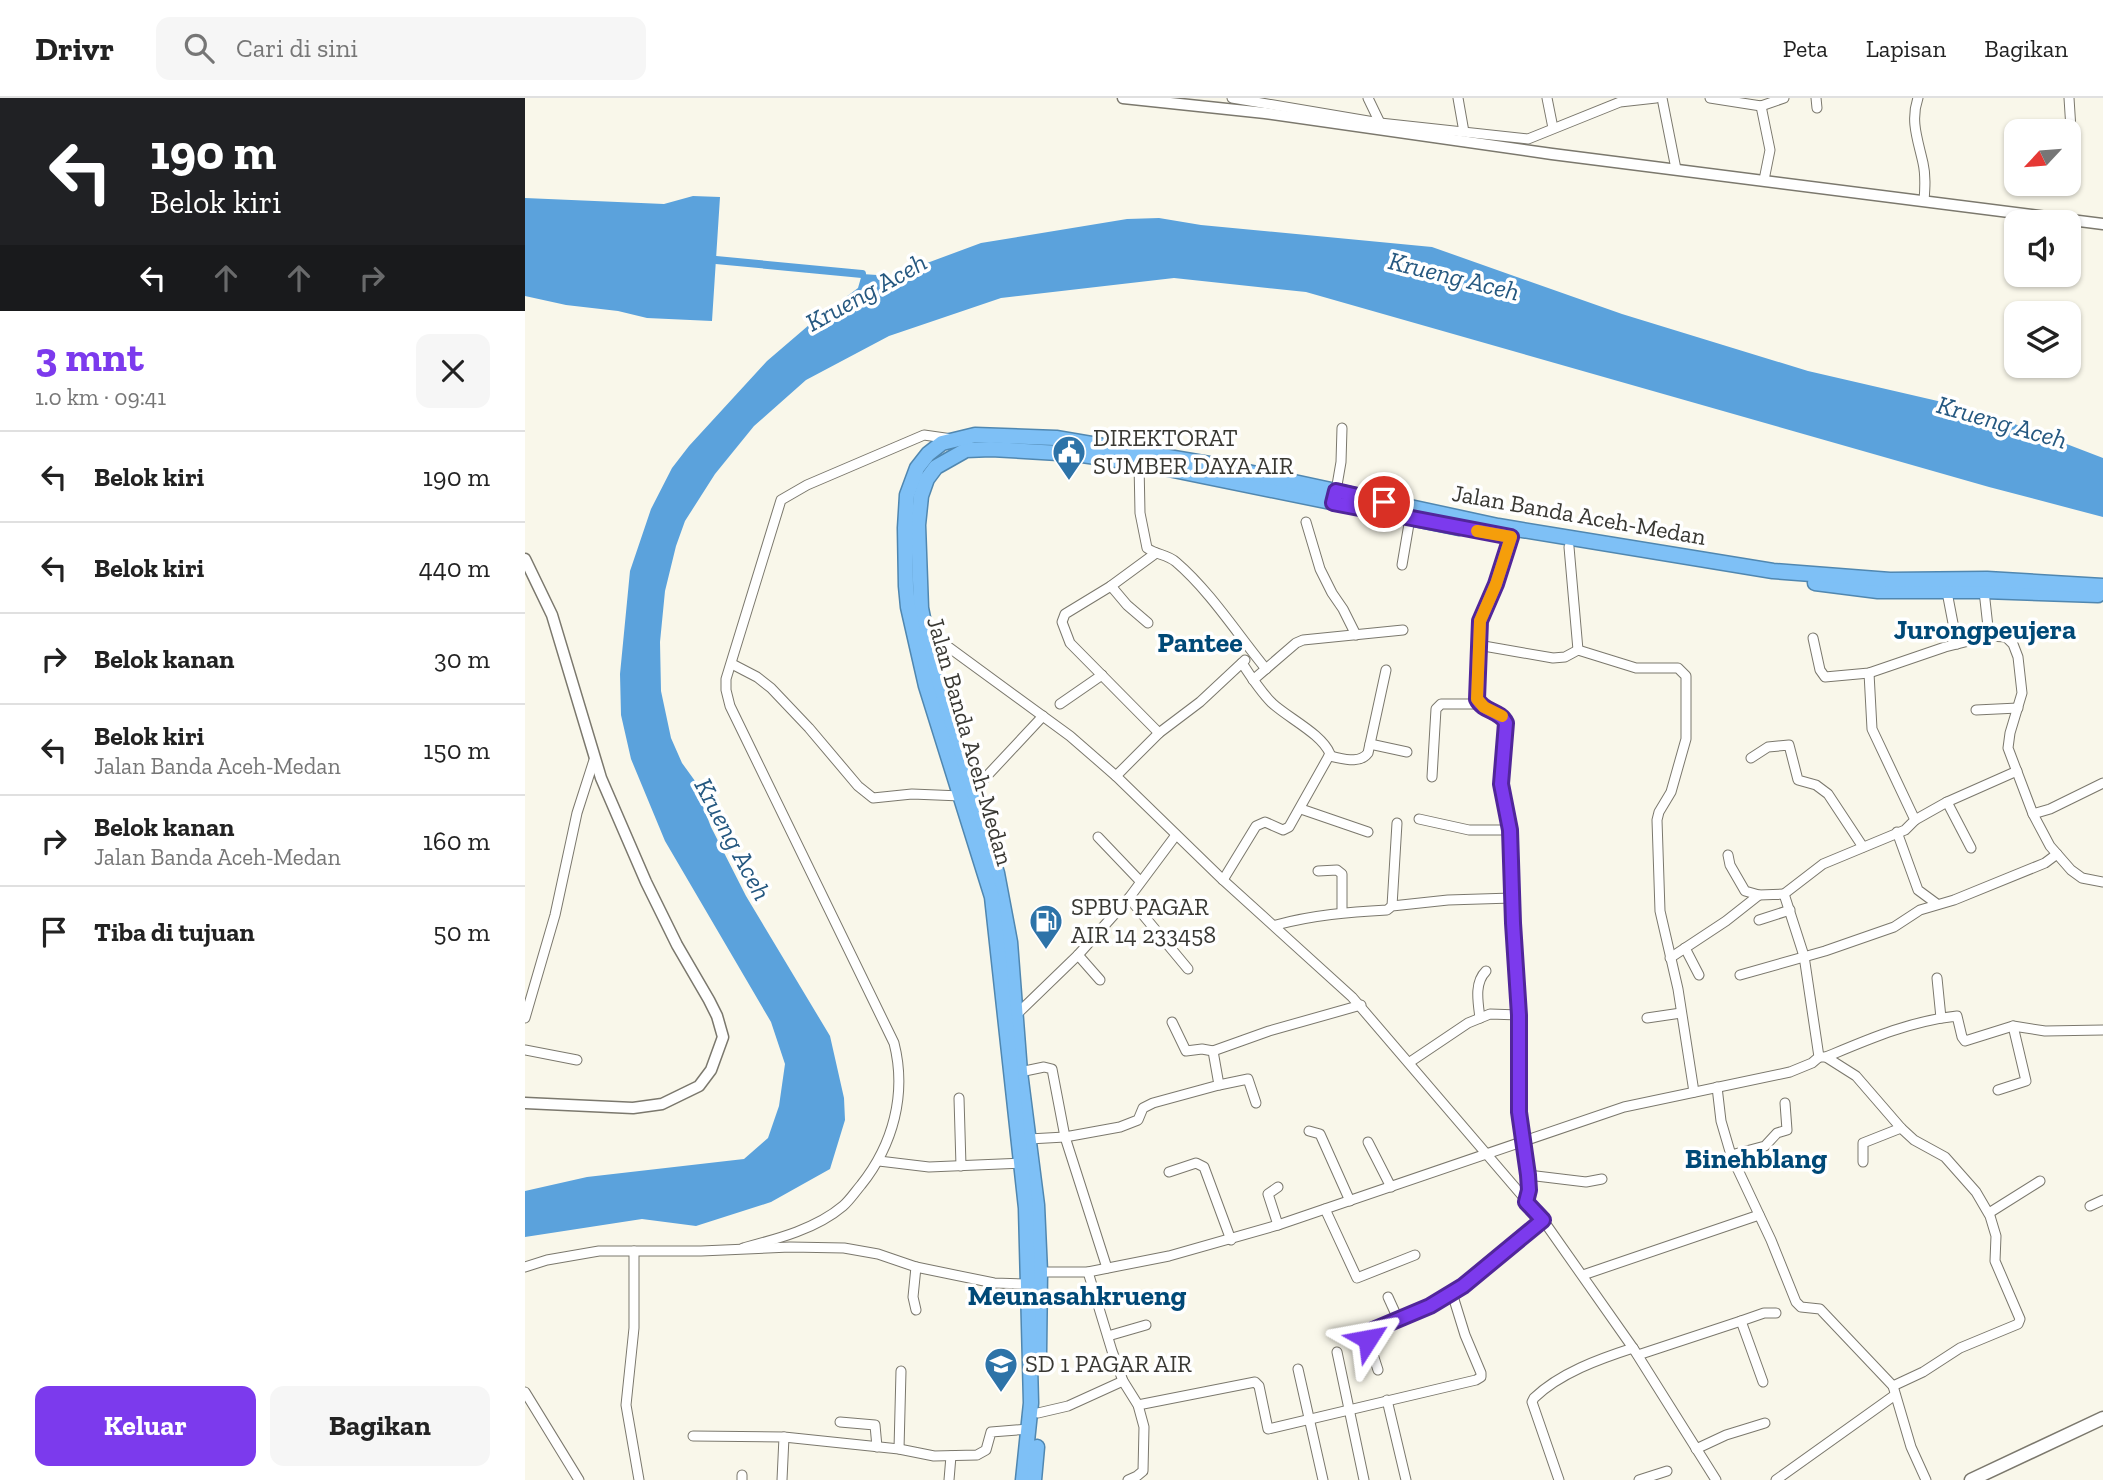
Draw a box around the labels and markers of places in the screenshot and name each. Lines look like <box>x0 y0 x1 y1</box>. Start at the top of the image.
place label: DIREKTORAT SUMBER DAYA AIR <box>1093 423 1294 480</box>
public building icon: DIREKTORAT SUMBER DAYA AIR <box>1050 433 1088 482</box>
pin <box>1354 472 1414 532</box>
place label: SPBU PAGAR AIR 14 233458 <box>1071 892 1216 949</box>
fuel station icon: SPBU PAGAR AIR 14 233458 <box>1027 902 1065 951</box>
school or university icon: SD 1 PAGAR AIR <box>982 1345 1020 1394</box>
place label: SD 1 PAGAR AIR <box>1025 1349 1192 1378</box>

